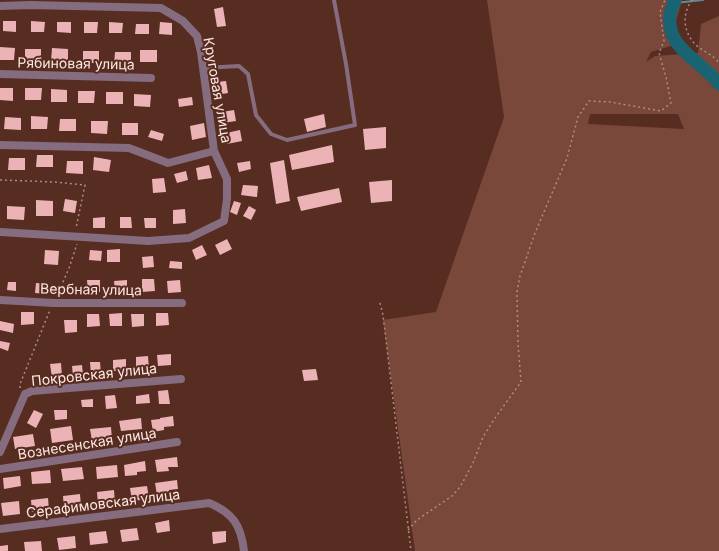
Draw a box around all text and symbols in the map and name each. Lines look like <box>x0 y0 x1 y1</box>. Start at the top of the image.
street label: Круговая улица <box>200 36 236 144</box>
street label: Рябиновая улица <box>17 53 135 73</box>
street label: Вербная улица <box>40 280 142 298</box>
street label: Покровская улица <box>30 359 158 389</box>
street label: Вознесенская улица <box>16 424 158 462</box>
street label: Серафимовская улица <box>25 485 181 521</box>

